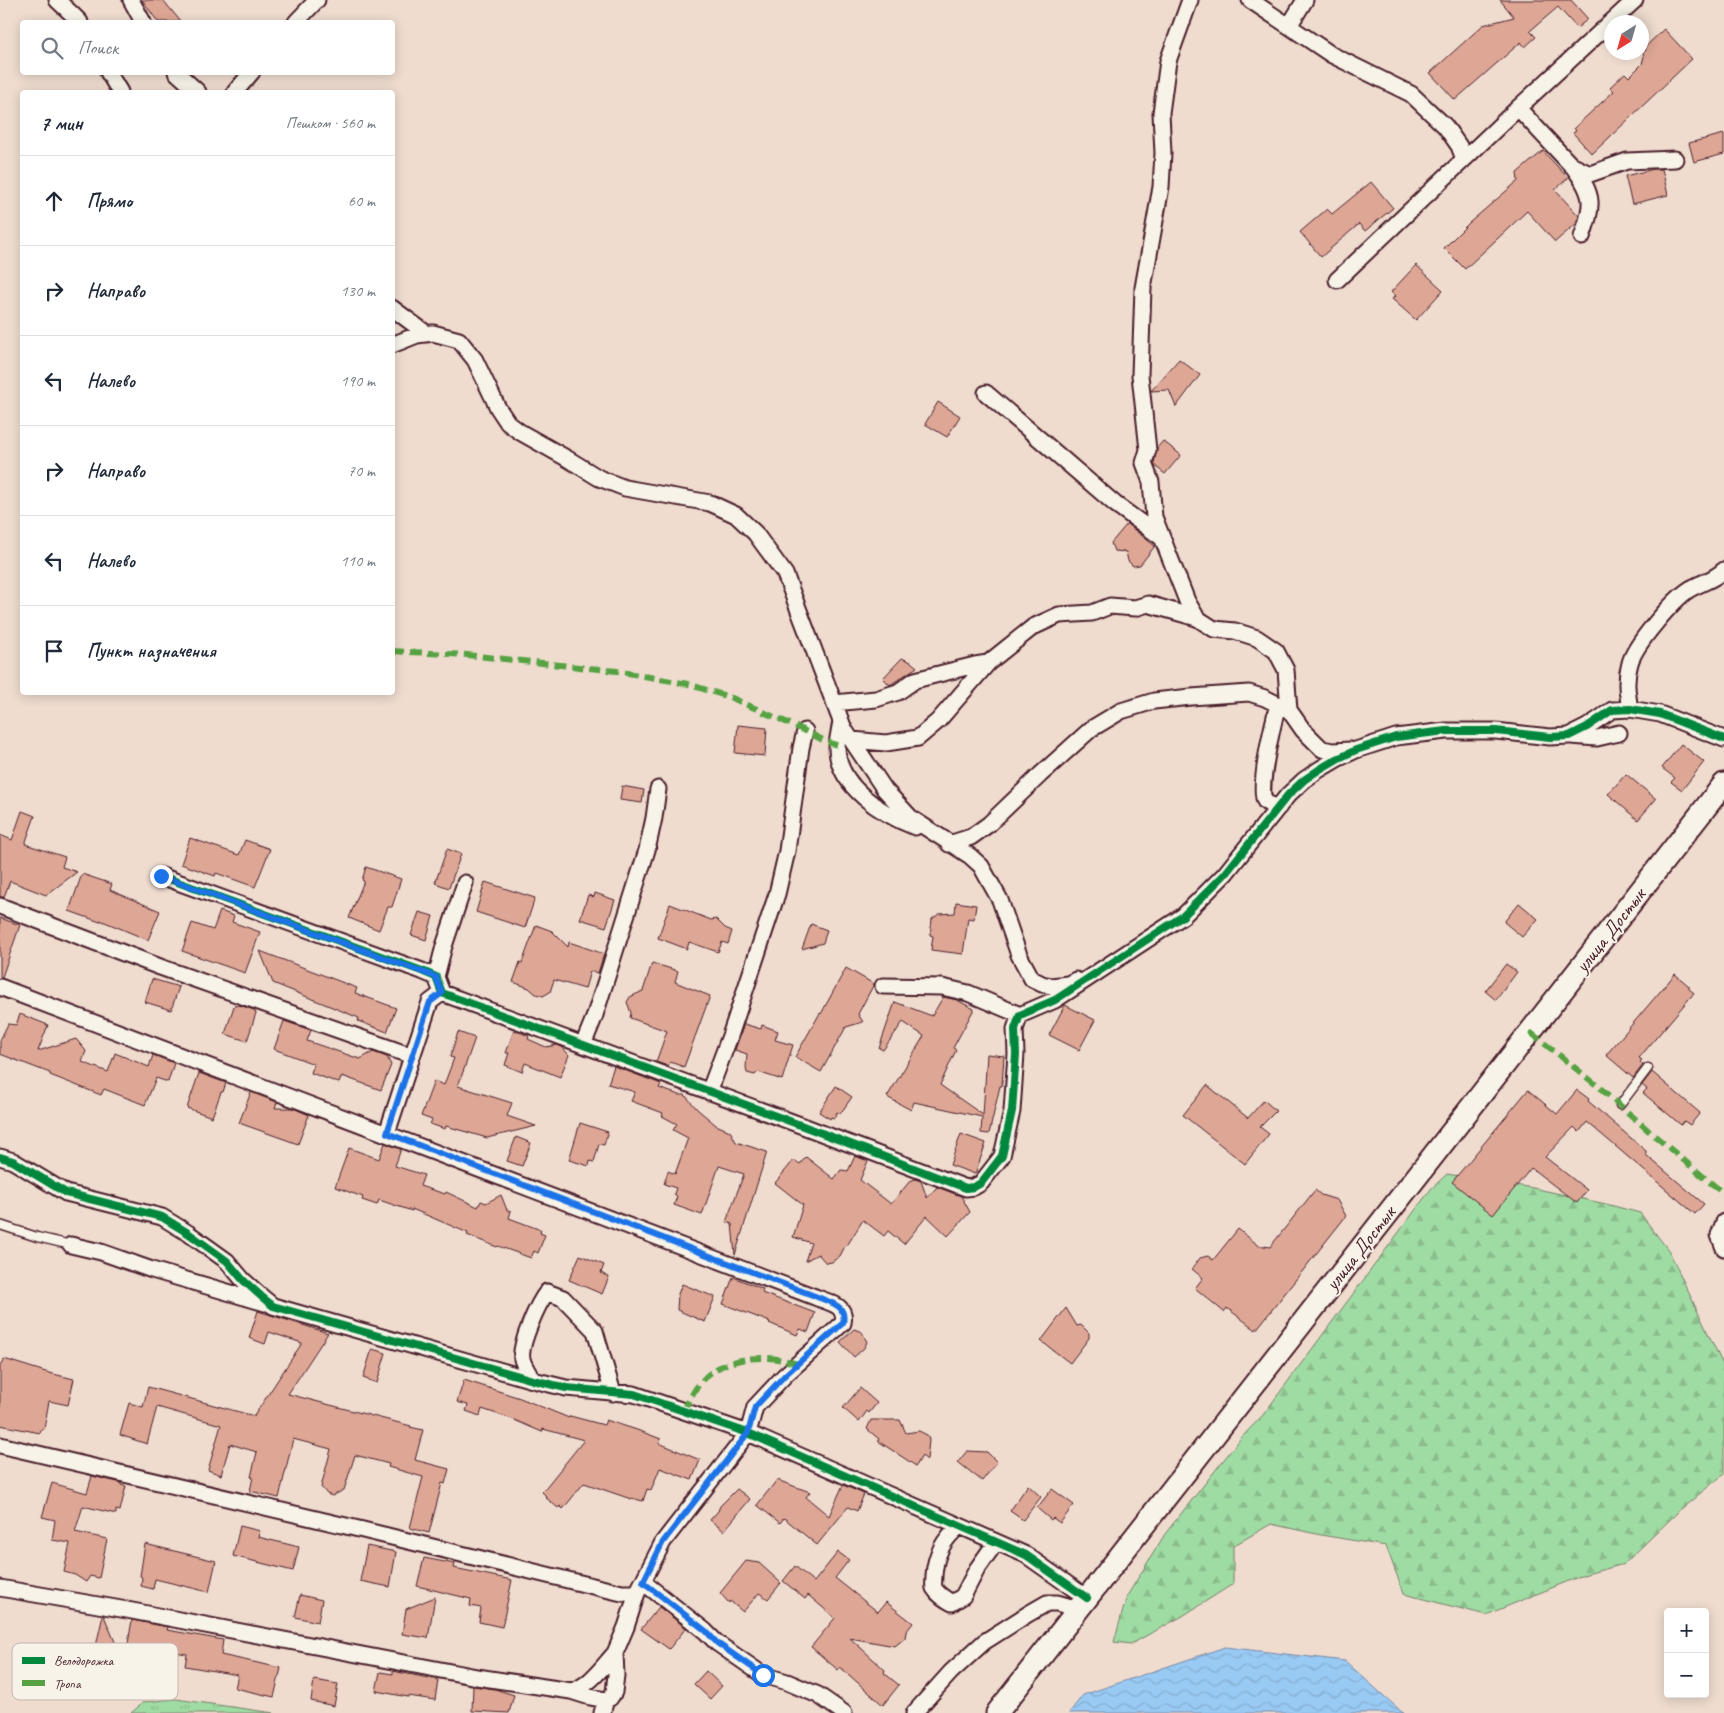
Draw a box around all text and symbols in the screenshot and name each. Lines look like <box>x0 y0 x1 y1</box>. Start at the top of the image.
north arrow <box>1604 15 1649 60</box>
search box <box>20 20 395 75</box>
icon: search <box>38 34 66 62</box>
text: Поиск <box>78 36 118 60</box>
text: 7 мин <box>40 110 83 136</box>
text: Пешком · 560 m <box>286 113 375 133</box>
icon: ahead <box>40 187 68 215</box>
text: Прямо <box>87 189 132 213</box>
text: 60 m <box>348 191 375 211</box>
icon: right <box>40 277 68 305</box>
text: Направо <box>87 279 145 303</box>
text: 130 m <box>341 281 375 301</box>
icon: left <box>40 367 68 395</box>
text: Налево <box>87 369 135 393</box>
text: 190 m <box>341 371 375 391</box>
icon: right <box>40 457 68 485</box>
text: Направо <box>87 459 145 483</box>
text: 70 m <box>348 461 375 481</box>
icon: left <box>40 547 68 575</box>
text: Налево <box>87 549 135 573</box>
text: 110 m <box>341 551 375 571</box>
icon: arrive <box>40 637 68 665</box>
text: Пункт назначения <box>87 639 216 663</box>
route end <box>150 865 173 888</box>
street label: улица Достык <box>1569 882 1652 978</box>
street label: улица Достык <box>1319 1200 1402 1296</box>
map controls <box>1664 1608 1709 1698</box>
button: + <box>1664 1608 1709 1653</box>
legend <box>12 1643 178 1700</box>
text: Велодорожка <box>54 1652 115 1669</box>
button: − <box>1664 1653 1709 1698</box>
route start <box>752 1664 775 1687</box>
text: Тропа <box>54 1675 82 1692</box>

